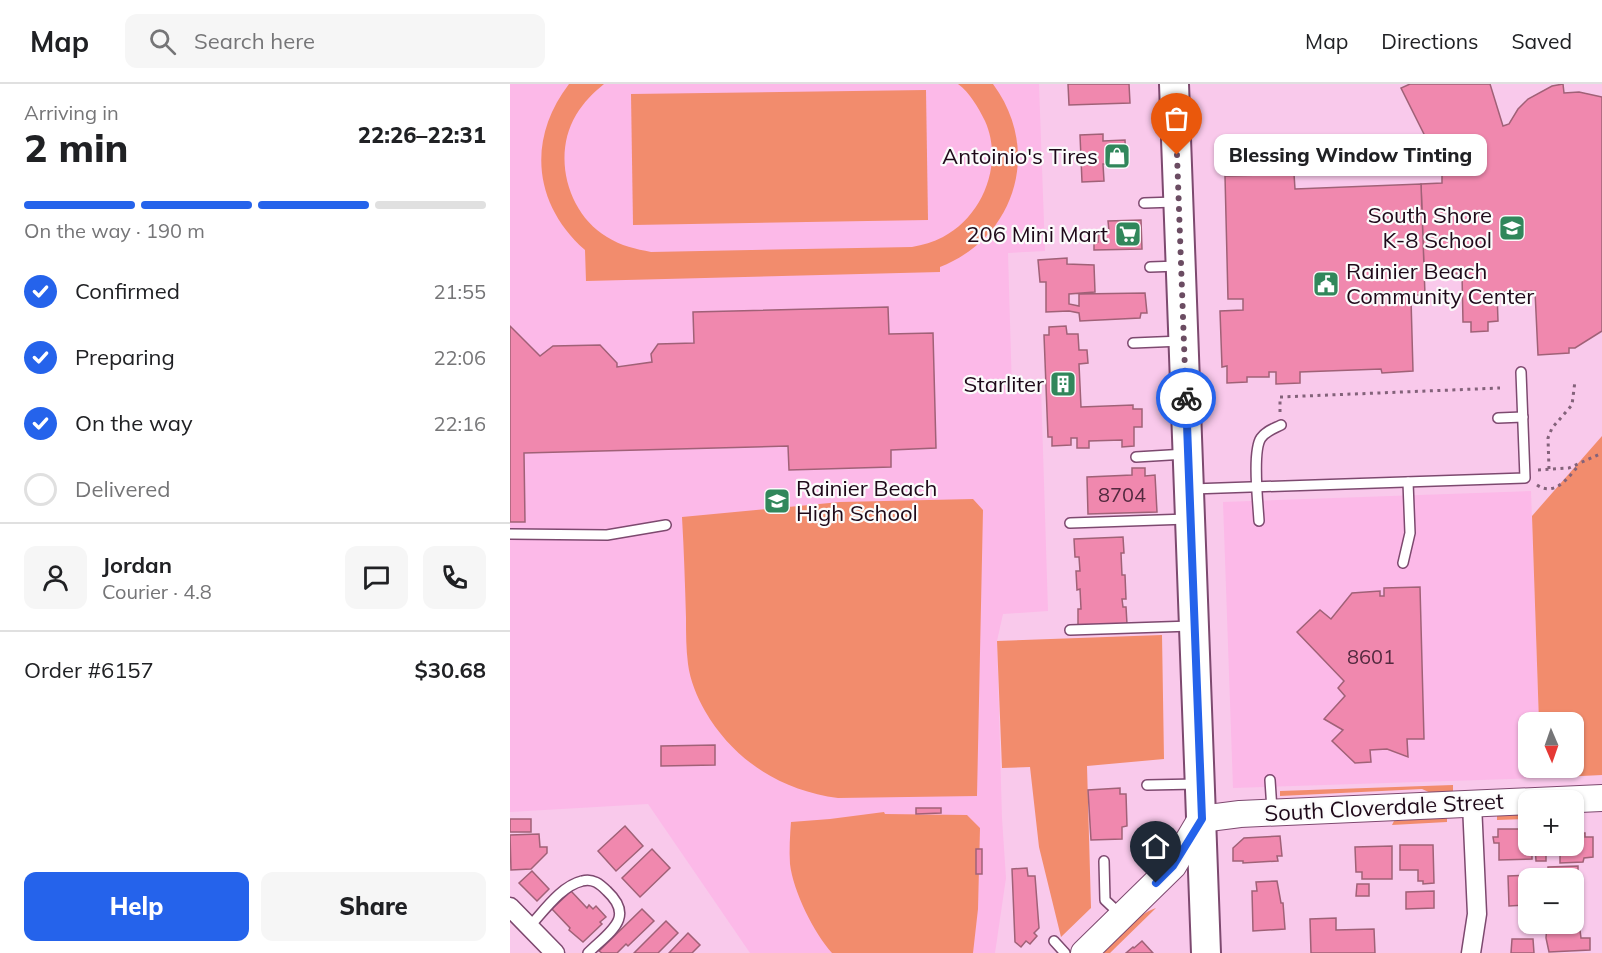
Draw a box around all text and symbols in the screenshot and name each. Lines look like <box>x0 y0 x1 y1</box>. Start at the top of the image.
search box <box>125 14 545 68</box>
text: Map <box>30 24 89 59</box>
icon: search <box>146 25 179 58</box>
text: Search here <box>194 27 315 55</box>
text: Map <box>1305 28 1348 54</box>
text: Directions <box>1381 28 1478 54</box>
text: Saved <box>1511 28 1572 54</box>
pin <box>1151 93 1202 155</box>
text: Arriving in <box>24 100 119 125</box>
icon: bag <box>1160 102 1193 135</box>
text: 22:26–22:31 <box>358 121 486 149</box>
text: 2 min <box>24 123 129 172</box>
callout: Blessing Window Tinting <box>1213 134 1486 176</box>
shop icon: Antoinio's Tires <box>1102 141 1132 171</box>
place label: Antoinio's Tires <box>942 142 1098 170</box>
text: Blessing Window Tinting <box>1229 142 1472 167</box>
place label: South Shore K-8 School <box>1368 201 1492 254</box>
school or university icon: South Shore K-8 School <box>1497 213 1527 243</box>
text: On the way · 190 m <box>24 218 205 243</box>
supermarket icon: 206 Mini Mart <box>1113 219 1143 249</box>
place label: 206 Mini Mart <box>966 220 1108 248</box>
place label: Rainier Beach Community Center <box>1346 257 1534 310</box>
public building icon: Rainier Beach Community Center <box>1311 269 1341 299</box>
icon: check <box>24 275 57 308</box>
text: Confirmed <box>75 277 180 305</box>
text: 21:55 <box>433 279 486 304</box>
icon: check <box>24 341 57 374</box>
text: Preparing <box>75 343 175 371</box>
text: 22:06 <box>433 345 486 370</box>
courier <box>1156 368 1216 428</box>
building icon: Starliter <box>1048 369 1078 399</box>
place label: Starliter <box>963 370 1044 398</box>
icon: bike <box>1170 382 1203 415</box>
icon: check <box>24 407 57 440</box>
text: On the way <box>75 409 193 437</box>
text: 22:16 <box>433 411 486 436</box>
place label: Rainier Beach High School <box>796 474 937 527</box>
text: Delivered <box>75 475 170 503</box>
house number: 8704 <box>1098 482 1146 507</box>
school or university icon: Rainier Beach High School <box>762 486 792 516</box>
button: person <box>24 546 87 609</box>
button: chat <box>345 546 408 609</box>
button: phone <box>423 546 486 609</box>
text: Jordan <box>102 551 172 579</box>
text: Courier · 4.8 <box>102 579 212 604</box>
house number: 8601 <box>1347 644 1395 669</box>
text: Order #6157 <box>24 656 154 684</box>
text: $30.68 <box>415 656 486 684</box>
north arrow <box>1518 712 1584 778</box>
map controls <box>1518 712 1584 934</box>
street label: South Cloverdale Street <box>1264 787 1505 827</box>
button: + <box>1518 790 1584 856</box>
pin <box>1130 821 1181 883</box>
icon: home <box>1139 830 1172 863</box>
button: − <box>1518 868 1584 934</box>
button: Help <box>24 872 249 941</box>
button: Share <box>261 872 486 941</box>

